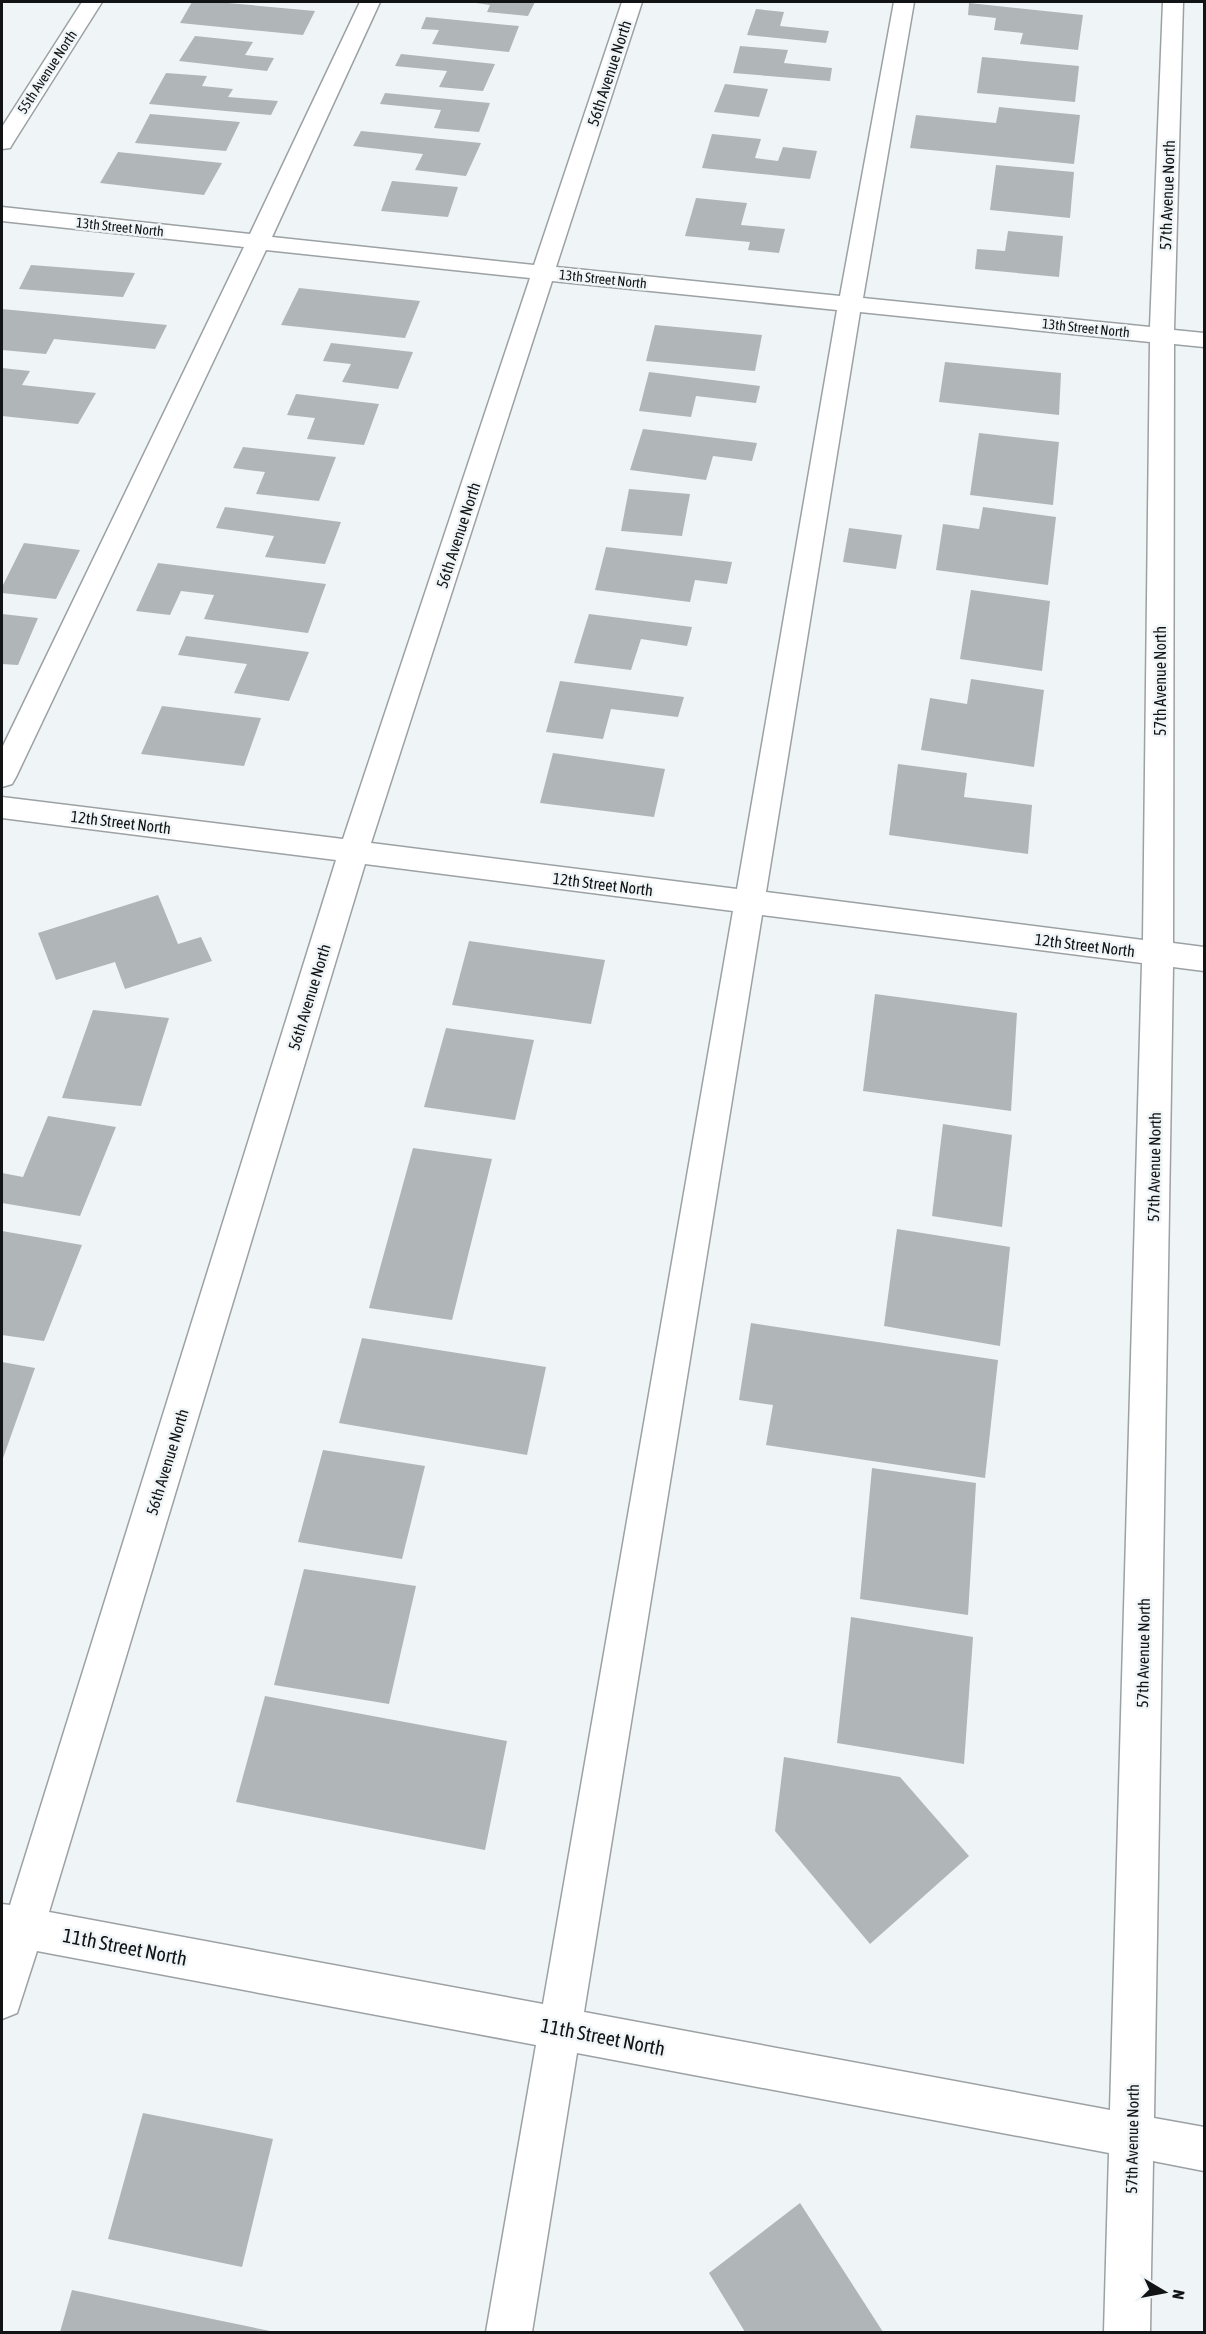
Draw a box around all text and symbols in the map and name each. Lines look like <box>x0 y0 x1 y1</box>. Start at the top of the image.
street label: 56th Avenue North <box>583 18 635 128</box>
street label: 55th Avenue North <box>14 27 80 117</box>
street label: 57th Avenue North <box>1156 140 1178 250</box>
street label: 13th Street North <box>75 214 165 240</box>
street label: 13th Street North <box>558 266 648 292</box>
street label: 13th Street North <box>1041 315 1131 341</box>
street label: 56th Avenue North <box>432 480 484 590</box>
street label: 57th Avenue North <box>1151 626 1169 736</box>
street label: 12th Street North <box>70 807 172 837</box>
street label: 12th Street North <box>552 869 654 899</box>
street label: 12th Street North <box>1034 930 1136 960</box>
street label: 56th Avenue North <box>284 942 334 1052</box>
street label: 57th Avenue North <box>1144 1112 1164 1222</box>
street label: 56th Avenue North <box>142 1407 192 1517</box>
street label: 57th Avenue North <box>1133 1598 1153 1708</box>
street label: 11th Street North <box>61 1923 189 1970</box>
street label: 11th Street North <box>539 2013 667 2060</box>
street label: 57th Avenue North <box>1122 2084 1142 2194</box>
north arrow <box>1134 2262 1194 2322</box>
text: N <box>1169 2288 1188 2301</box>

